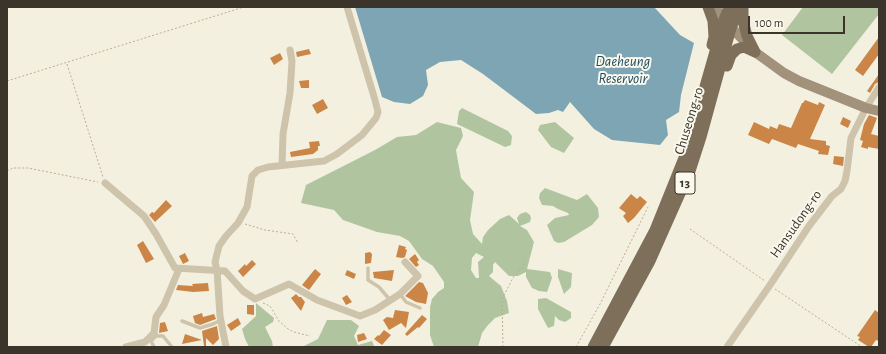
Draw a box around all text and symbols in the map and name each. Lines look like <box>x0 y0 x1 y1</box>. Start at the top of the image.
scale bar <box>750 8 847 34</box>
text: 100 m <box>755 17 783 29</box>
water label: Daeheung Reservoir <box>596 52 650 87</box>
street label: Chuseong-ro <box>671 85 707 157</box>
road number: 13 <box>675 172 695 194</box>
street label: Hansudong-ro <box>767 187 825 261</box>

